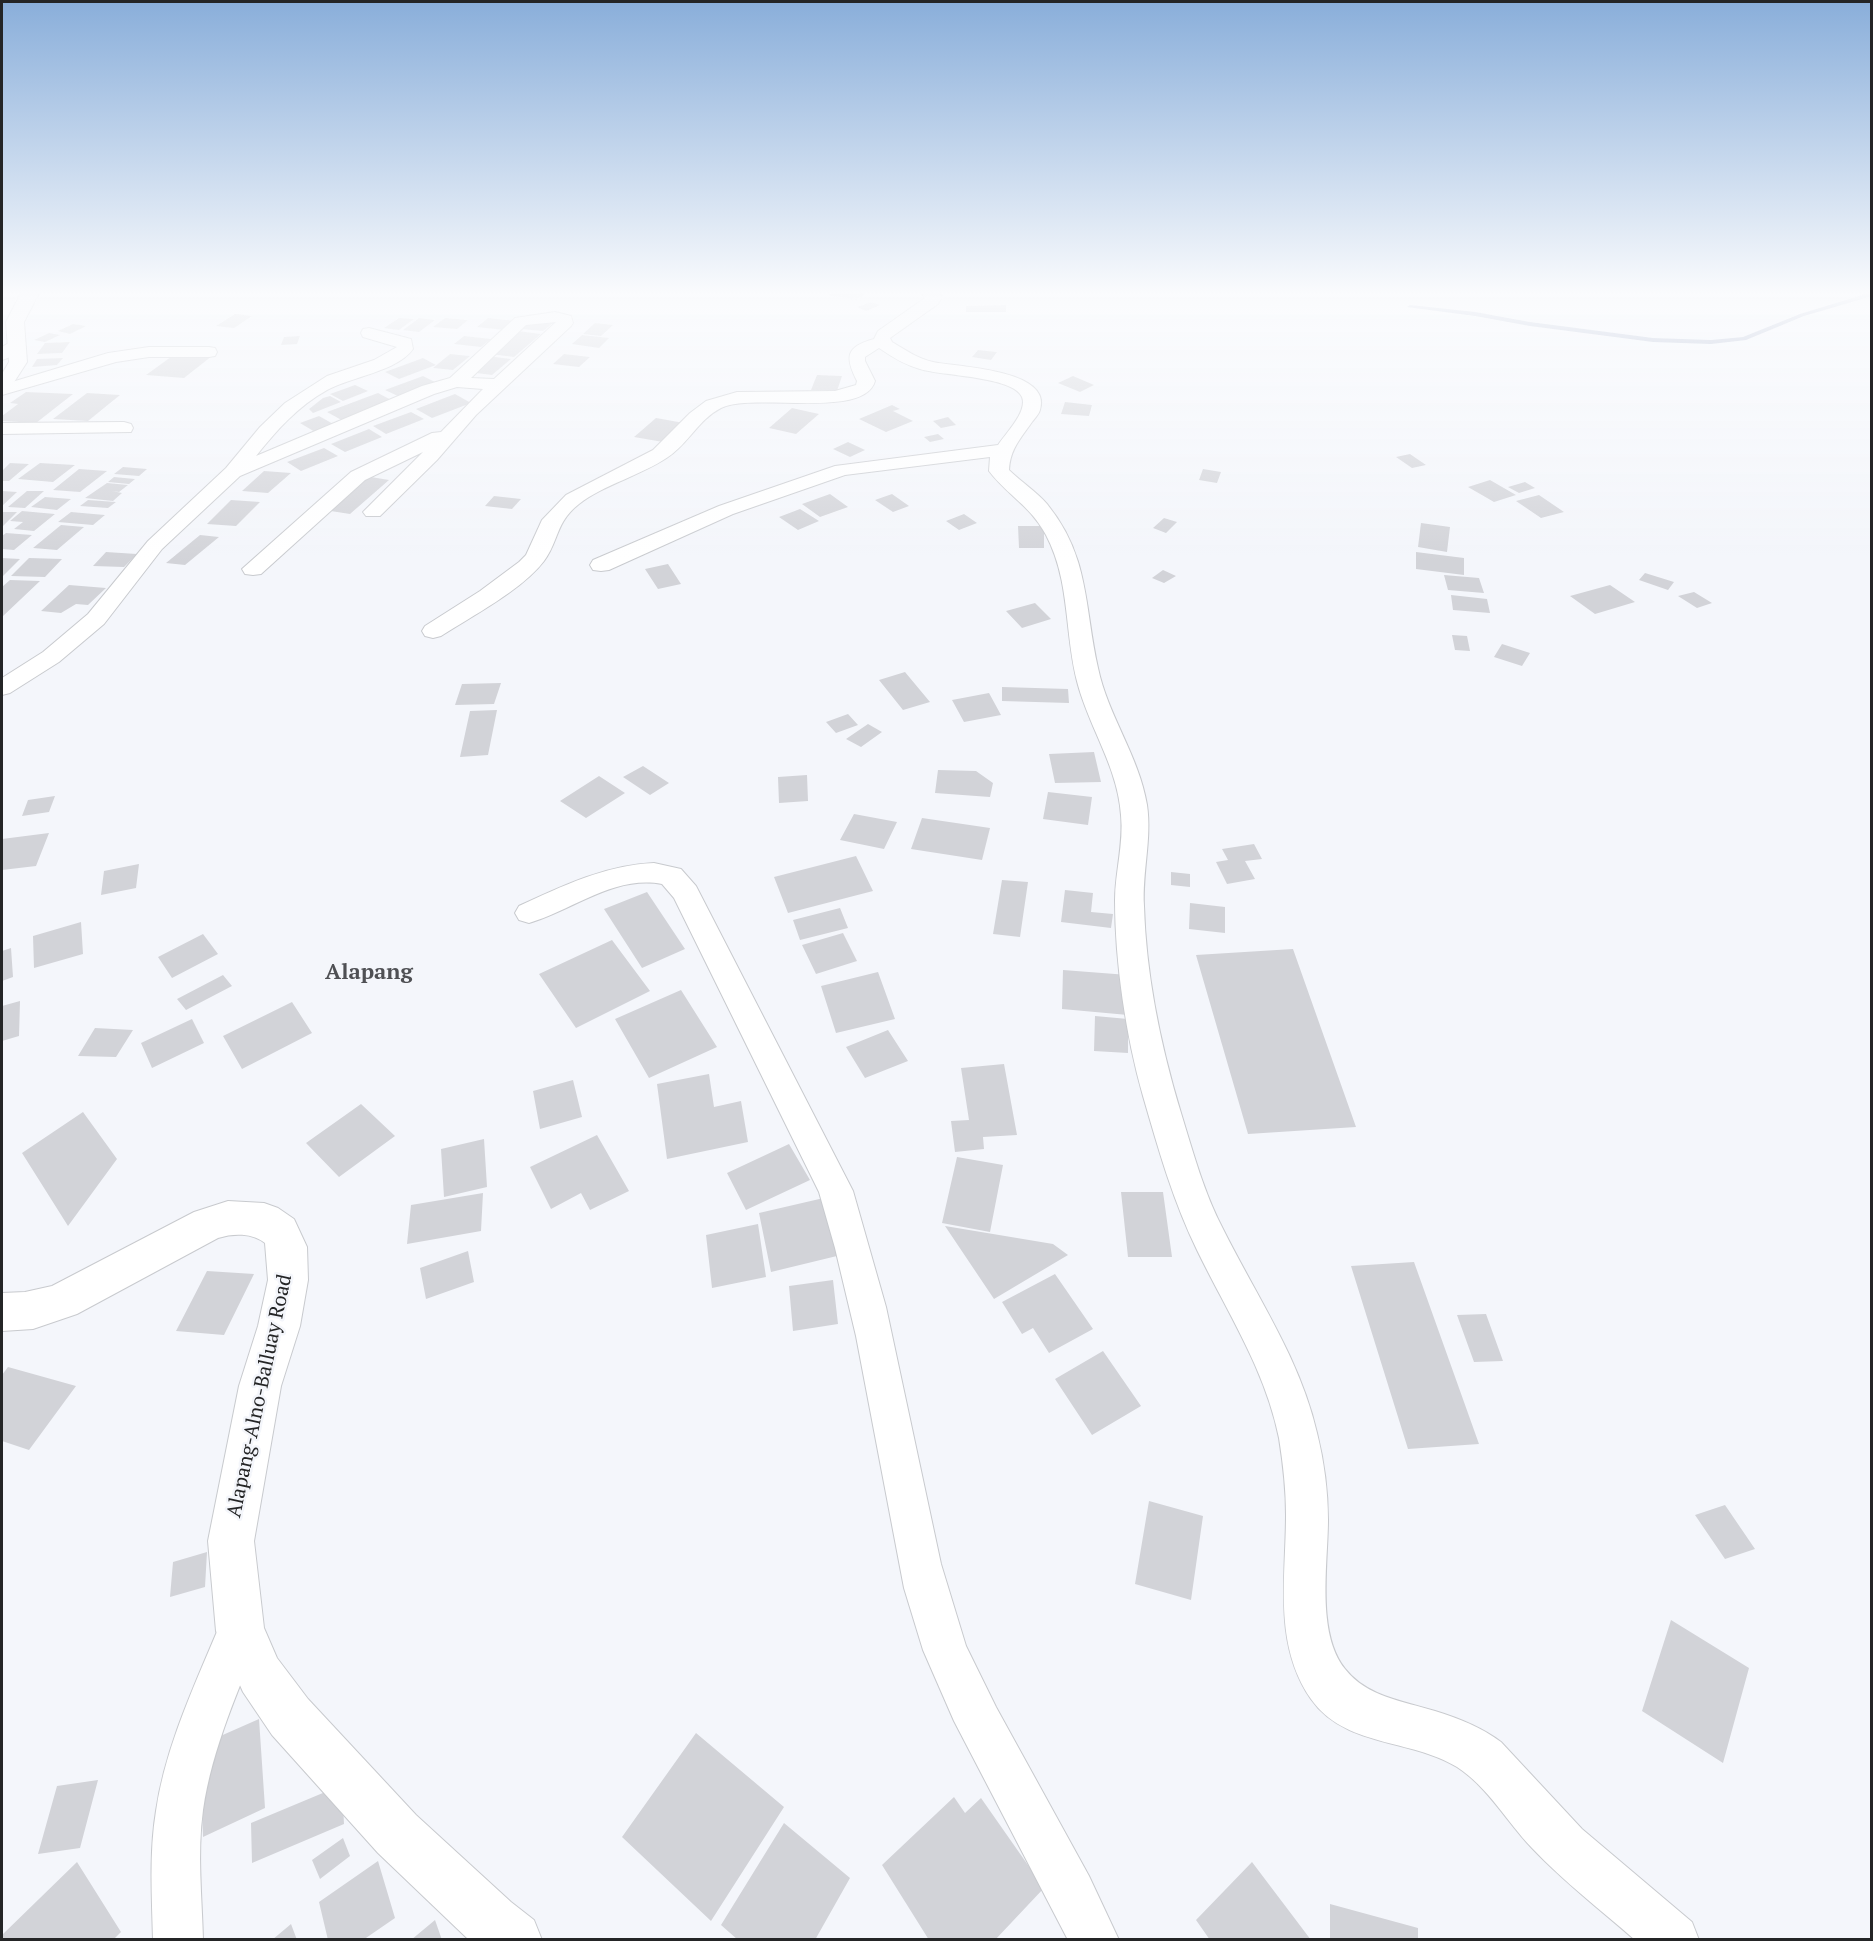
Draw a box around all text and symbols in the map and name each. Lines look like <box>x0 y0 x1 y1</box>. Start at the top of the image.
district label: Alapang <box>325 960 413 986</box>
street label: Alapang-Alno-Balluay Road <box>222 1272 298 1520</box>

